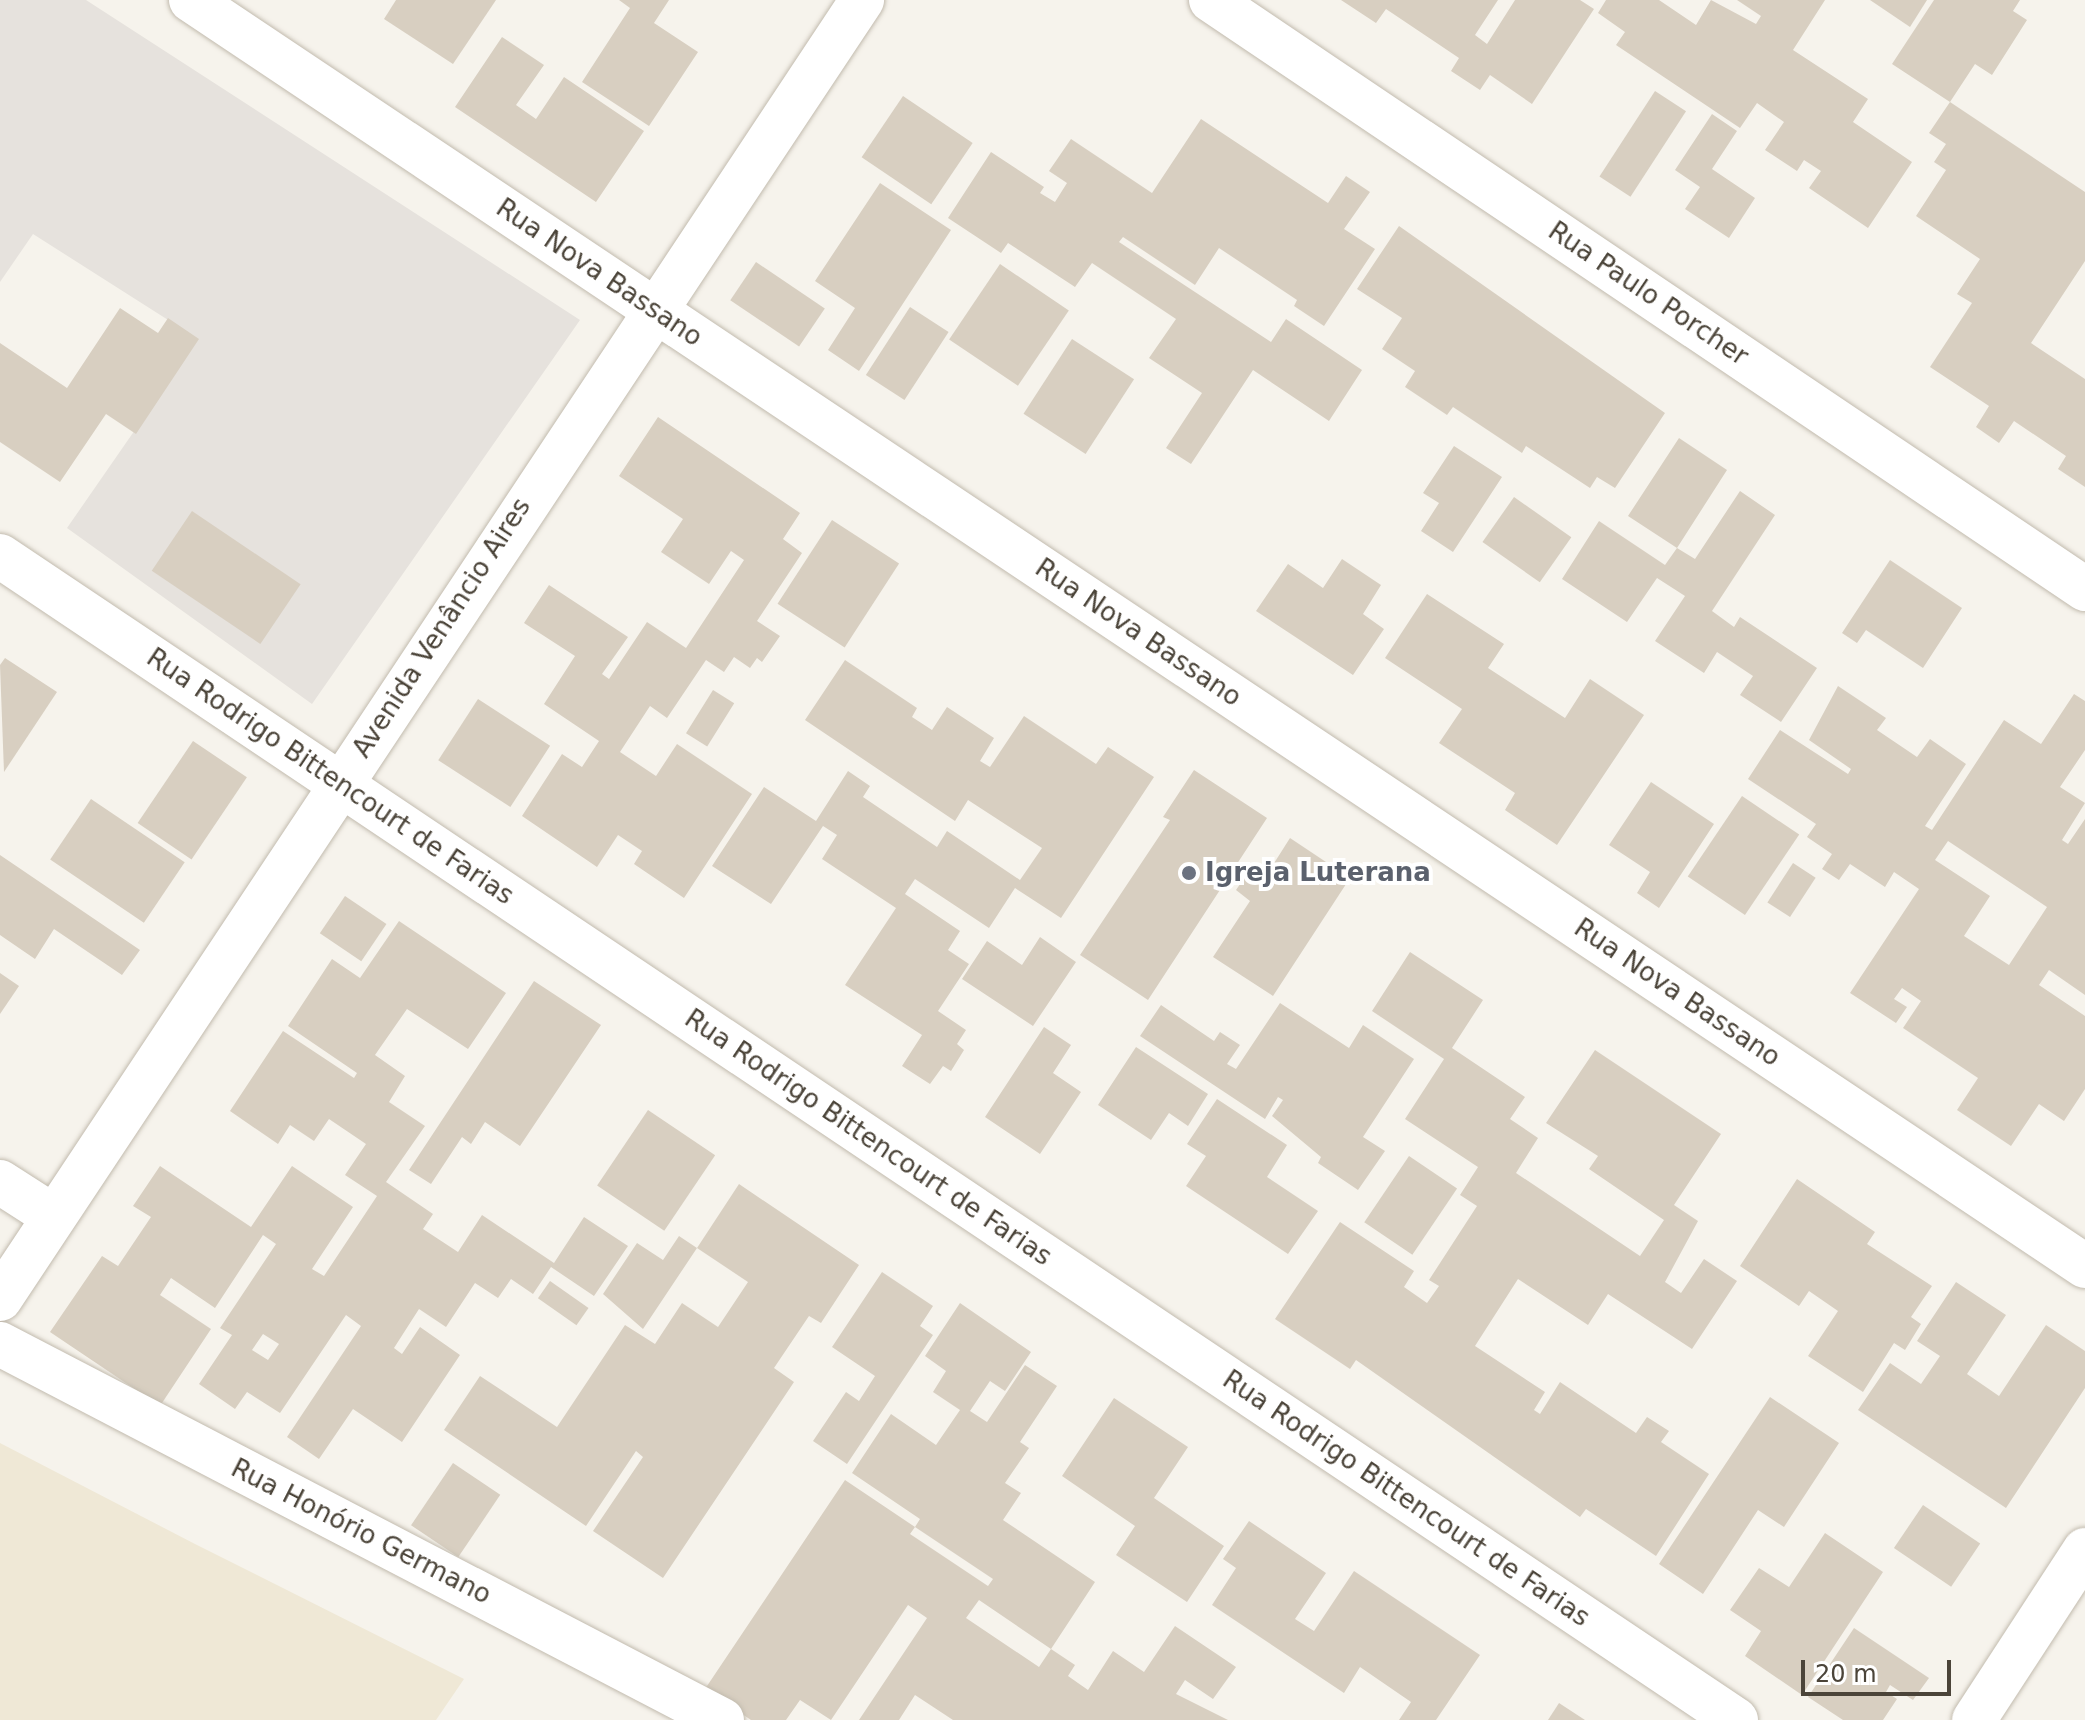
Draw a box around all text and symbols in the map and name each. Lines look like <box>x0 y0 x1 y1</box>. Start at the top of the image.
street label: Rua Nova Bassano <box>490 192 708 354</box>
street label: Rua Paulo Porcher <box>1542 216 1754 372</box>
street label: Avenida Venâncio Aires <box>346 492 538 764</box>
street label: Rua Nova Bassano <box>1029 552 1247 714</box>
street label: Rua Rodrigo Bittencourt de Farias <box>141 642 519 912</box>
place label: Igreja Luterana <box>1205 857 1431 889</box>
marker: Igreja Luterana <box>1180 864 1198 882</box>
street label: Rua Nova Bassano <box>1568 912 1786 1074</box>
street label: Rua Rodrigo Bittencourt de Farias <box>679 1003 1057 1273</box>
street label: Rua Rodrigo Bittencourt de Farias <box>1217 1364 1595 1634</box>
street label: Rua Honório Germano <box>226 1453 496 1611</box>
scale bar <box>1805 1644 1955 1694</box>
text: 20 m <box>1815 1660 1877 1688</box>

